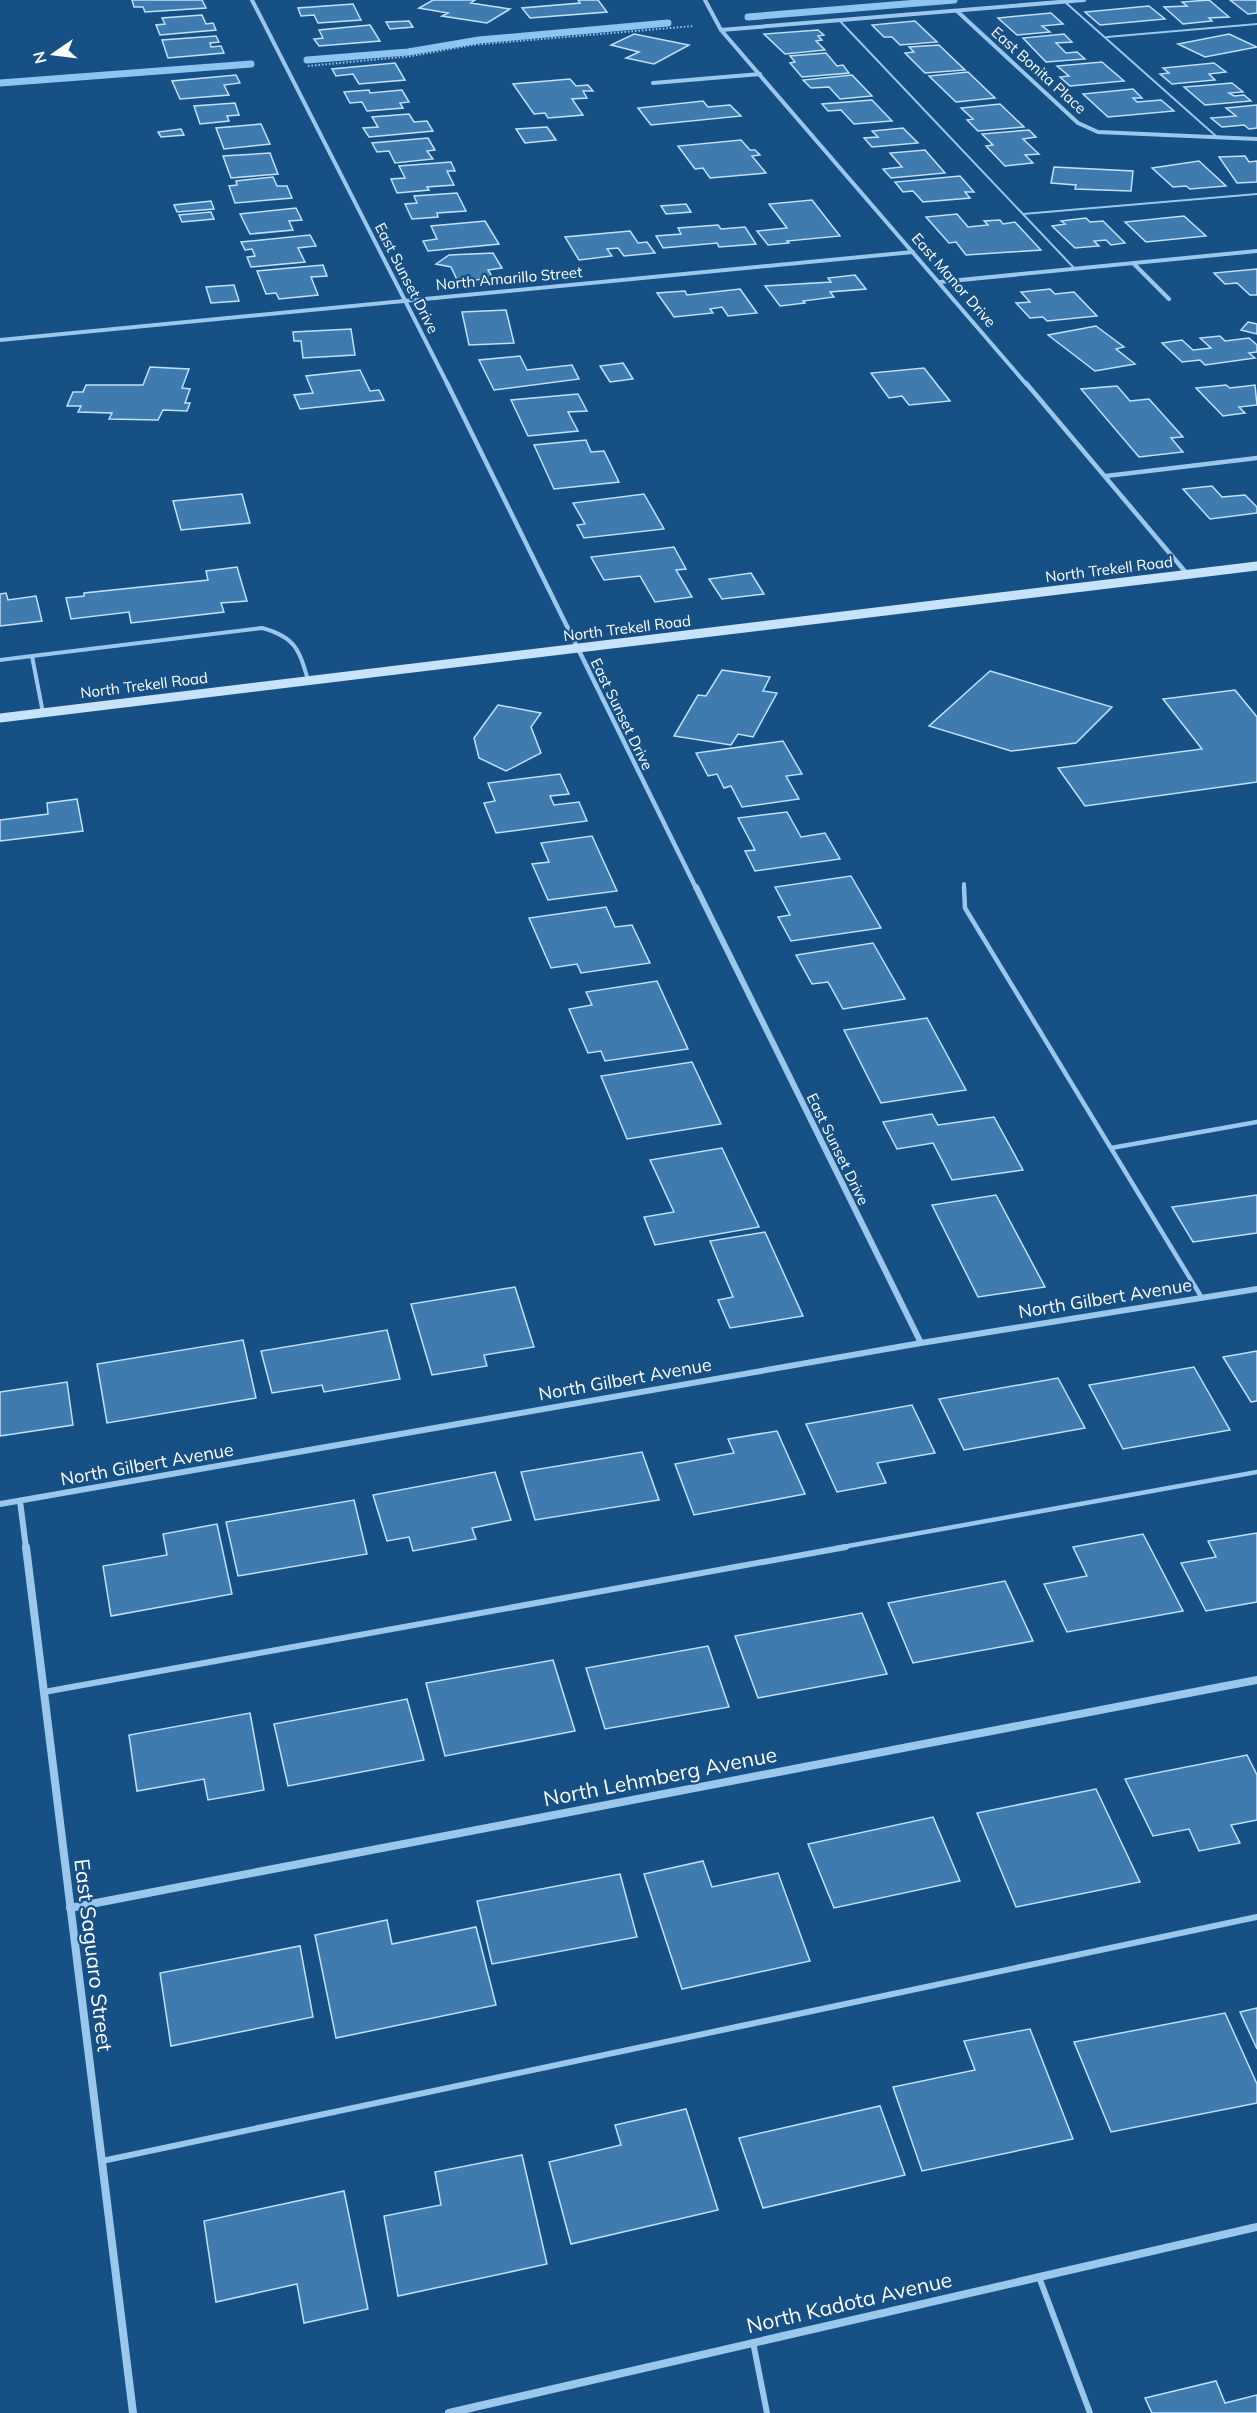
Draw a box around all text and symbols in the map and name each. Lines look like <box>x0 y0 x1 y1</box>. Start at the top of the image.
street label: East Bonita Place <box>988 22 1090 118</box>
north arrow <box>24 24 84 84</box>
text: N <box>28 49 51 66</box>
street label: East Sunset Drive <box>371 219 443 337</box>
street label: East Manor Drive <box>908 229 1000 331</box>
street label: North Amarillo Street <box>435 262 583 294</box>
street label: North Trekell Road <box>1044 552 1174 586</box>
street label: North Trekell Road <box>562 611 692 645</box>
street label: East Sunset Drive <box>587 655 657 773</box>
street label: North Trekell Road <box>79 668 209 702</box>
street label: East Sunset Drive <box>803 1090 873 1208</box>
street label: North Gilbert Avenue <box>1017 1273 1193 1323</box>
street label: North Gilbert Avenue <box>537 1352 713 1406</box>
street label: North Gilbert Avenue <box>59 1437 235 1491</box>
street label: North Lehmberg Avenue <box>541 1741 779 1811</box>
street label: East Saguaro Street <box>69 1857 119 2053</box>
street label: North Kadota Avenue <box>744 2266 954 2338</box>

